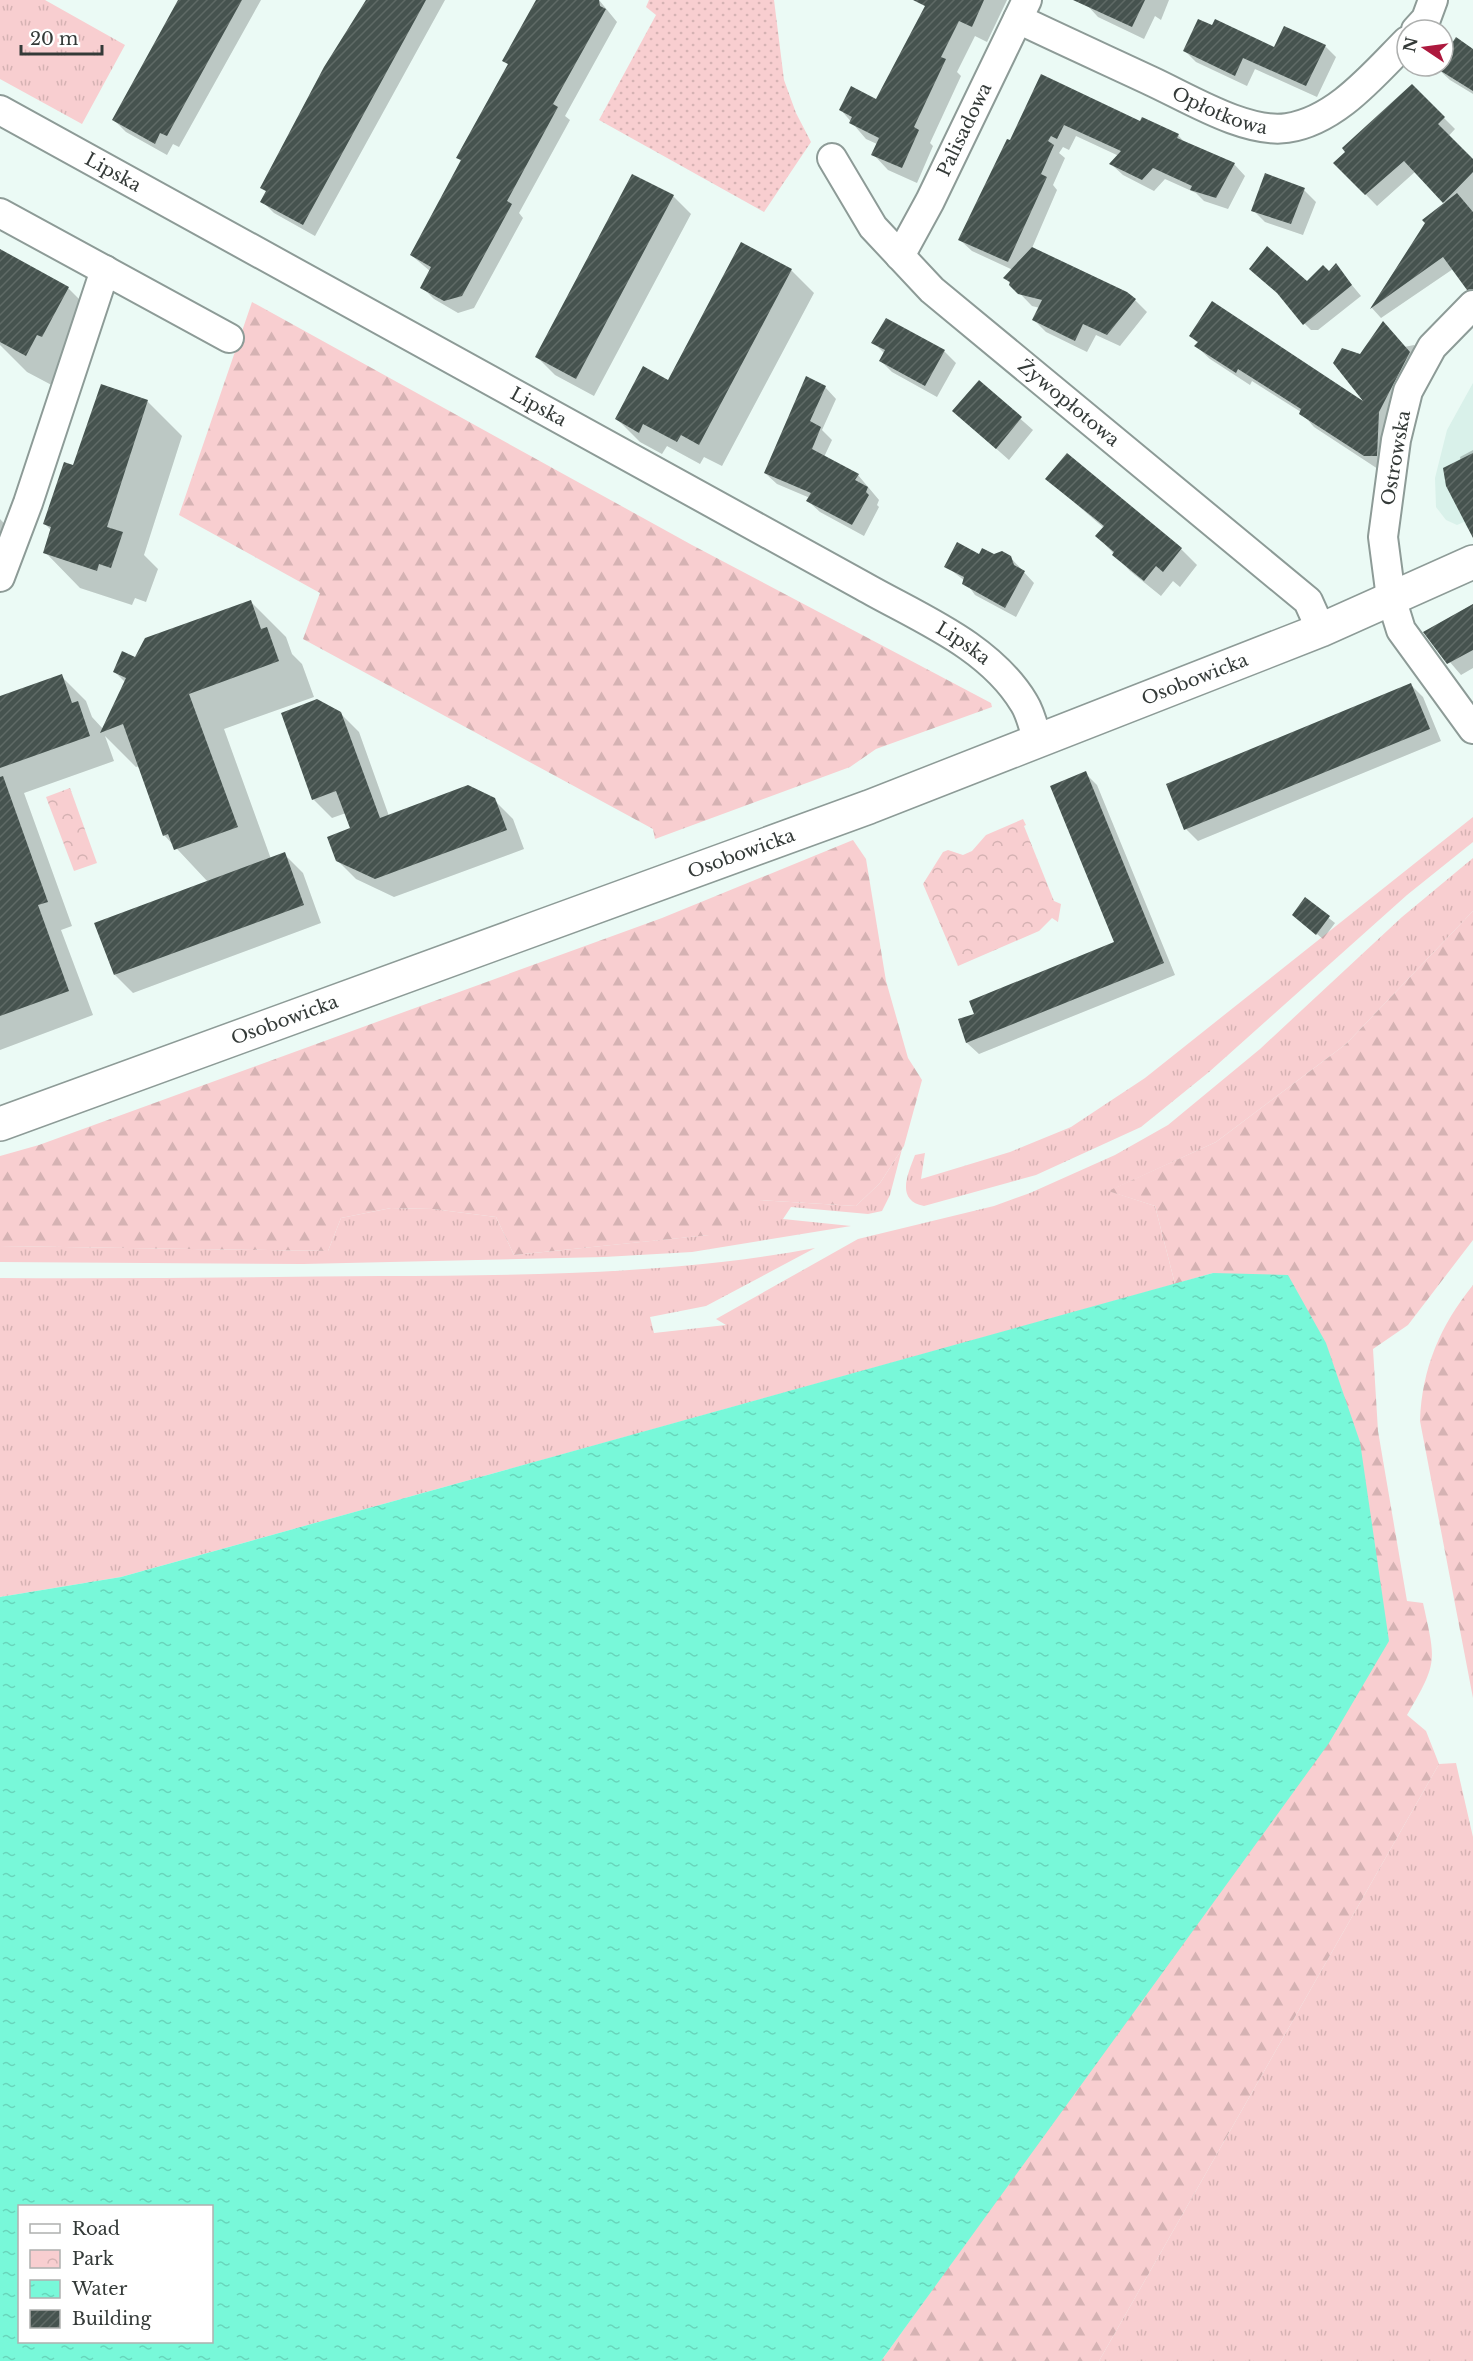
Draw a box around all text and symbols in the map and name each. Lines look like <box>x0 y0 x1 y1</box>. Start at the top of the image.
scale bar <box>21 18 102 56</box>
north arrow <box>1395 18 1455 78</box>
text: 20 m <box>30 28 78 50</box>
text: N <box>1399 35 1422 54</box>
street label: Palisadowa <box>933 79 996 180</box>
street label: Opłotkowa <box>1168 82 1269 139</box>
street label: Lipska <box>81 148 145 197</box>
street label: Żywopłotowa <box>1014 354 1124 451</box>
street label: Lipska <box>507 383 570 431</box>
street label: Ostrowska <box>1377 409 1415 507</box>
street label: Lipska <box>932 617 995 669</box>
street label: Osobowicka <box>1139 649 1251 710</box>
street label: Osobowicka <box>685 824 798 883</box>
street label: Osobowicka <box>228 991 341 1050</box>
legend <box>18 2205 213 2343</box>
text: Road <box>72 2218 120 2240</box>
text: Park <box>72 2248 114 2270</box>
text: Water <box>71 2278 128 2300</box>
text: Building <box>72 2308 151 2330</box>

